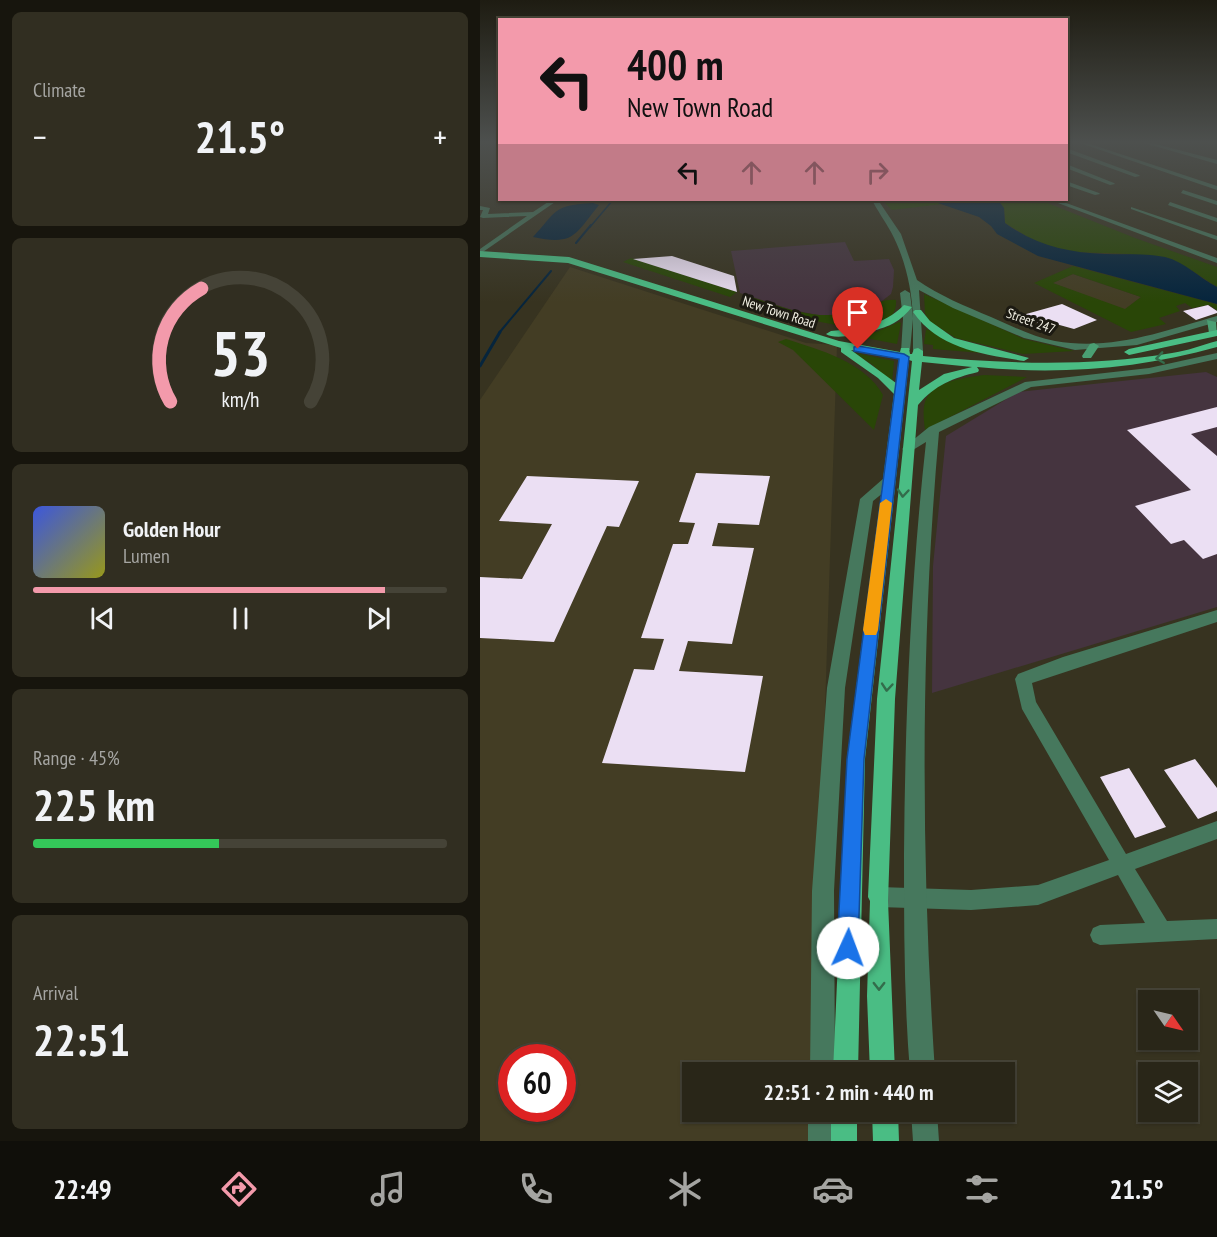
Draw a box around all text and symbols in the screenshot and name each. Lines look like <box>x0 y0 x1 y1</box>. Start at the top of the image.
text: 400 m <box>627 37 724 92</box>
icon: left <box>528 42 606 120</box>
text: Climate <box>33 77 86 103</box>
text: New Town Road <box>627 90 773 124</box>
text: 21.5° <box>195 107 285 165</box>
text: − <box>33 115 47 158</box>
text: + <box>433 115 447 158</box>
icon: left <box>672 156 705 189</box>
icon: ahead <box>735 156 768 189</box>
icon: ahead <box>798 156 831 189</box>
icon: right <box>861 156 894 189</box>
pin <box>832 287 883 349</box>
street label: New Town Road <box>740 292 818 332</box>
icon: arrive <box>841 296 874 329</box>
street label: Street 247 <box>1004 304 1058 338</box>
text: 53 <box>210 312 270 393</box>
one-way arrow <box>1156 351 1166 364</box>
text: km/h <box>221 385 259 413</box>
one-way arrow <box>897 488 910 497</box>
text: Golden Hour <box>123 515 221 543</box>
text: Lumen <box>123 543 170 569</box>
icon: previous <box>86 602 119 635</box>
icon: pause <box>224 602 257 635</box>
icon: next <box>362 602 395 635</box>
one-way arrow <box>881 683 894 692</box>
text: Range · 45% <box>33 745 120 771</box>
text: 225 km <box>33 775 155 833</box>
position arrow <box>816 916 880 980</box>
text: Arrival <box>33 980 78 1006</box>
one-way arrow <box>873 981 885 990</box>
north arrow <box>1138 990 1198 1050</box>
map controls <box>1138 990 1198 1122</box>
text: 22:51 <box>33 1010 130 1068</box>
speed limit sign: 60 <box>498 1044 576 1122</box>
button: layers <box>1138 1062 1198 1122</box>
text: 22:51 · 2 min · 440 m <box>763 1078 934 1106</box>
icon: directions <box>218 1168 260 1210</box>
icon: music <box>367 1168 409 1210</box>
icon: phone <box>515 1168 557 1210</box>
icon: climate <box>664 1168 706 1210</box>
icon: car <box>812 1168 854 1210</box>
icon: filters <box>961 1168 1003 1210</box>
text: 22:49 <box>53 1172 112 1206</box>
text: 21.5° <box>1109 1172 1164 1206</box>

